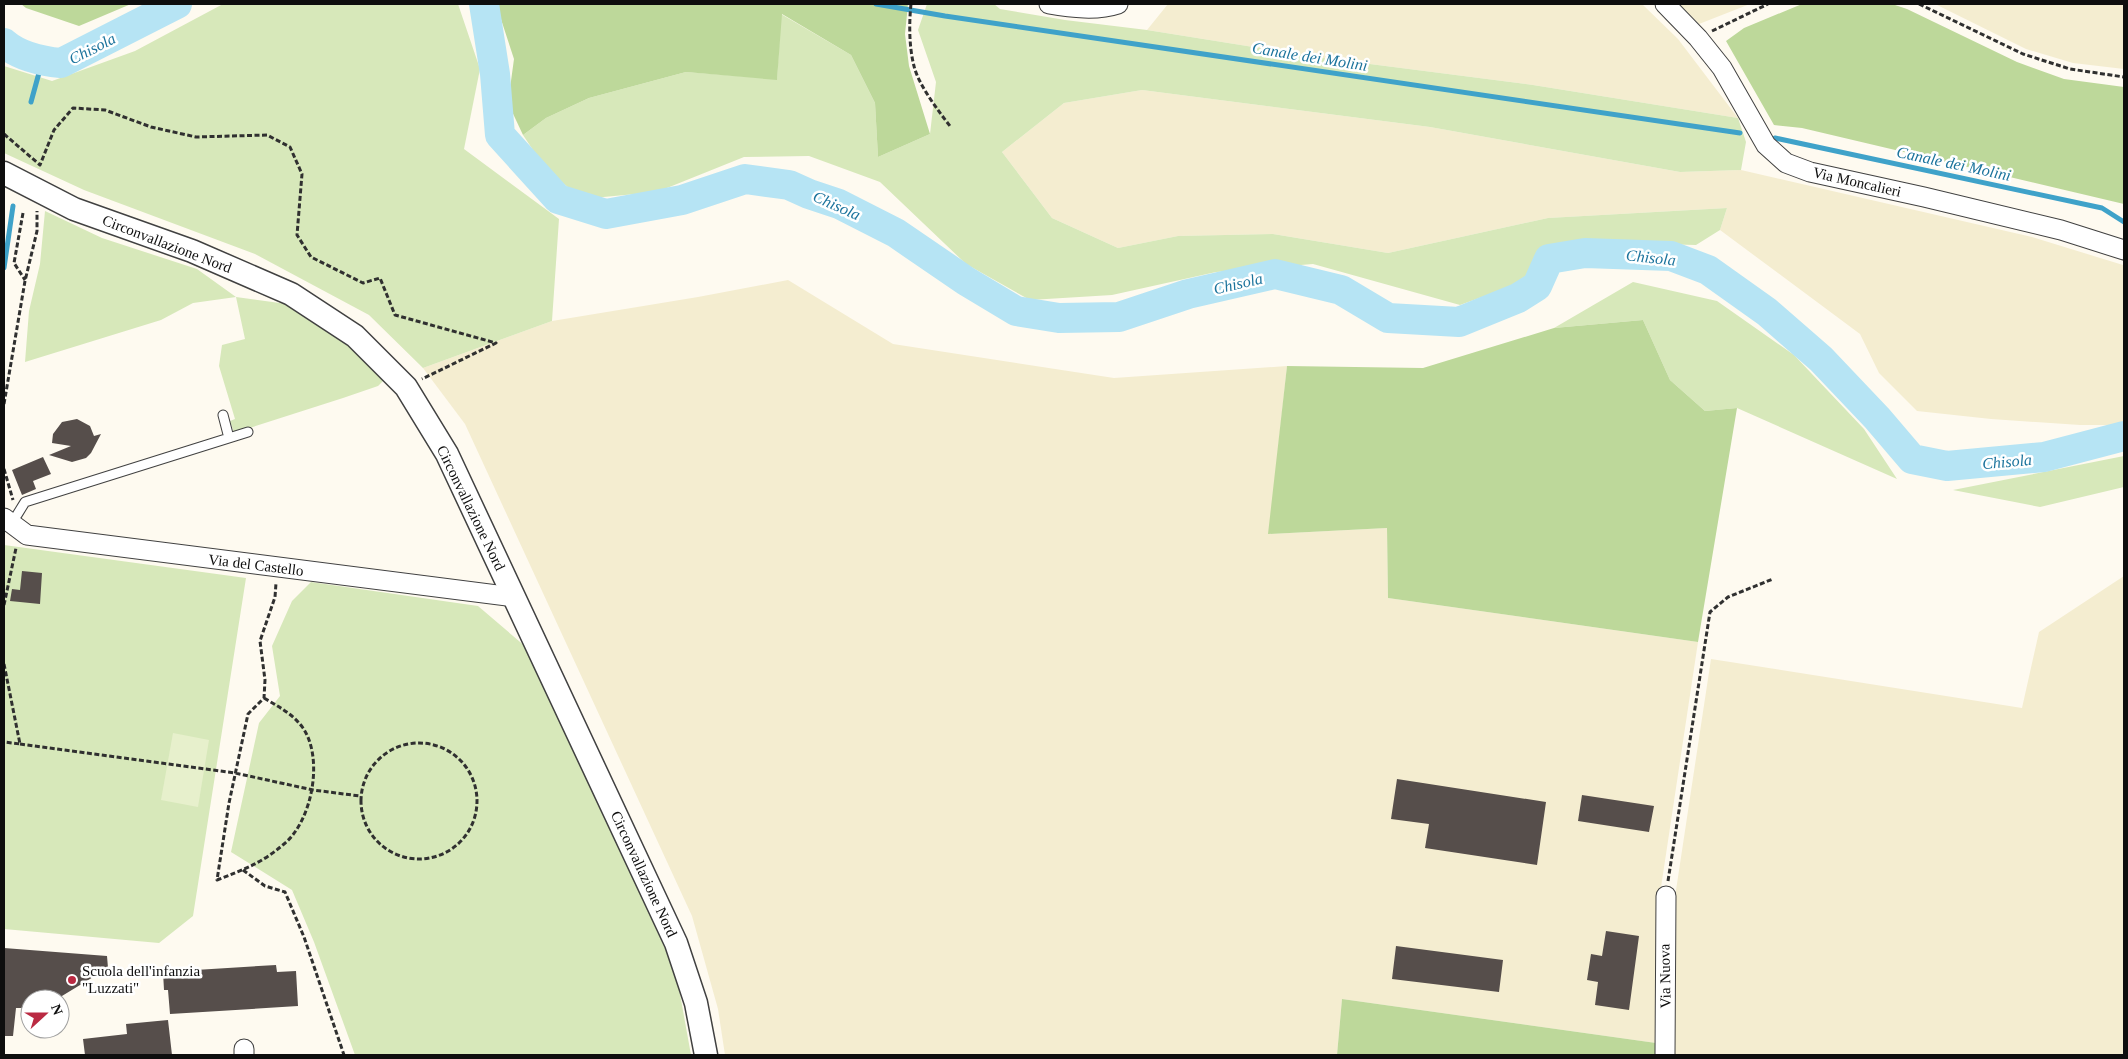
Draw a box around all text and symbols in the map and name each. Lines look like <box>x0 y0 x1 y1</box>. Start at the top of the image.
water label: Chisola <box>66 30 118 67</box>
water label: Canale dei Molini <box>1251 39 1369 74</box>
water label: Canale dei Molini <box>1895 143 2013 184</box>
street label: Via Moncalieri <box>1811 164 1903 200</box>
water label: Chisola <box>811 188 863 223</box>
street label: Circonvallazione Nord <box>100 212 234 276</box>
water label: Chisola <box>1625 246 1677 269</box>
water label: Chisola <box>1212 270 1264 297</box>
street label: Circonvallazione Nord <box>434 443 508 574</box>
water label: Chisola <box>1981 451 2033 472</box>
street label: Via del Castello <box>208 551 304 579</box>
street label: Circonvallazione Nord <box>608 809 680 940</box>
street label: Via Nuova <box>1656 943 1674 1008</box>
place label: Scuola dell'infanzia "Luzzati" <box>82 963 200 996</box>
marker: Scuola dell'infanzia "Luzzati" <box>66 974 78 986</box>
north arrow <box>20 989 70 1039</box>
text: N <box>48 1002 65 1017</box>

